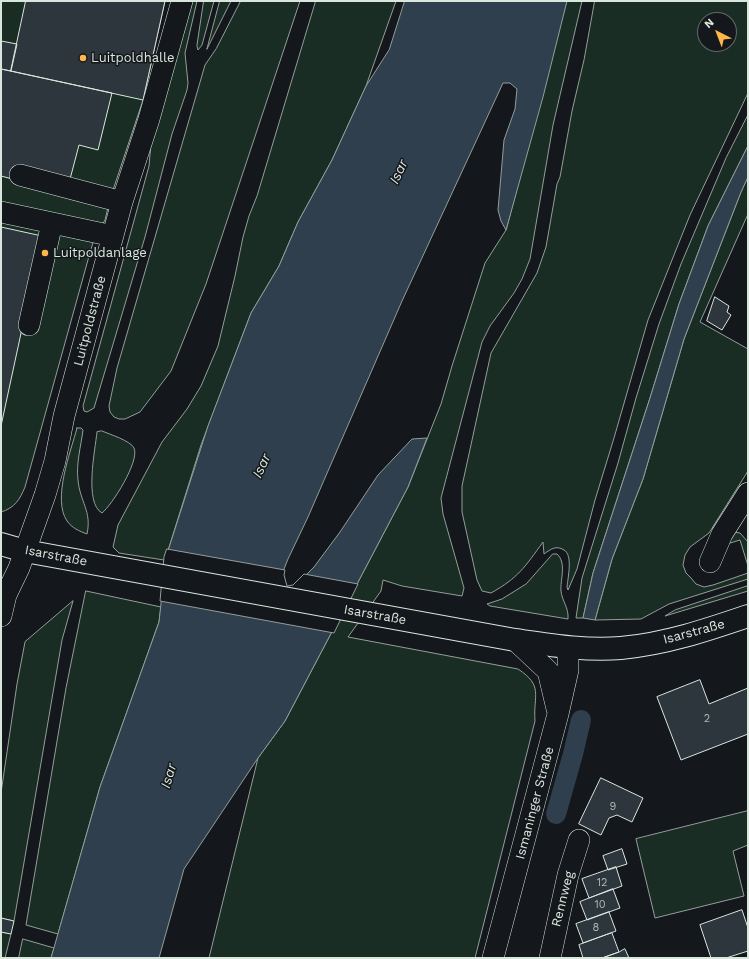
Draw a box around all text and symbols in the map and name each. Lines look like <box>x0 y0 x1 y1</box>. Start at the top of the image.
north arrow <box>697 12 737 52</box>
text: N <box>702 16 717 31</box>
place label: Luitpoldhalle <box>91 50 174 66</box>
marker: Luitpoldhalle <box>78 53 88 63</box>
water label: Isar <box>386 157 412 187</box>
place label: Luitpoldanlage <box>53 245 147 261</box>
marker: Luitpoldanlage <box>40 248 50 258</box>
street label: Luitpoldstraße <box>70 274 110 368</box>
water label: Isar <box>249 451 275 481</box>
street label: Isarstraße <box>23 542 89 570</box>
street label: Isarstraße <box>342 602 408 628</box>
street label: Isarstraße <box>661 616 727 648</box>
house number: 2 <box>704 712 710 726</box>
street label: Ismaninger Straße <box>512 745 558 861</box>
water label: Isar <box>157 762 181 790</box>
house number: 9 <box>610 800 616 814</box>
street label: Rennweg <box>549 869 577 929</box>
house number: 12 <box>597 876 607 890</box>
house number: 10 <box>594 898 606 912</box>
house number: 8 <box>593 921 599 935</box>

